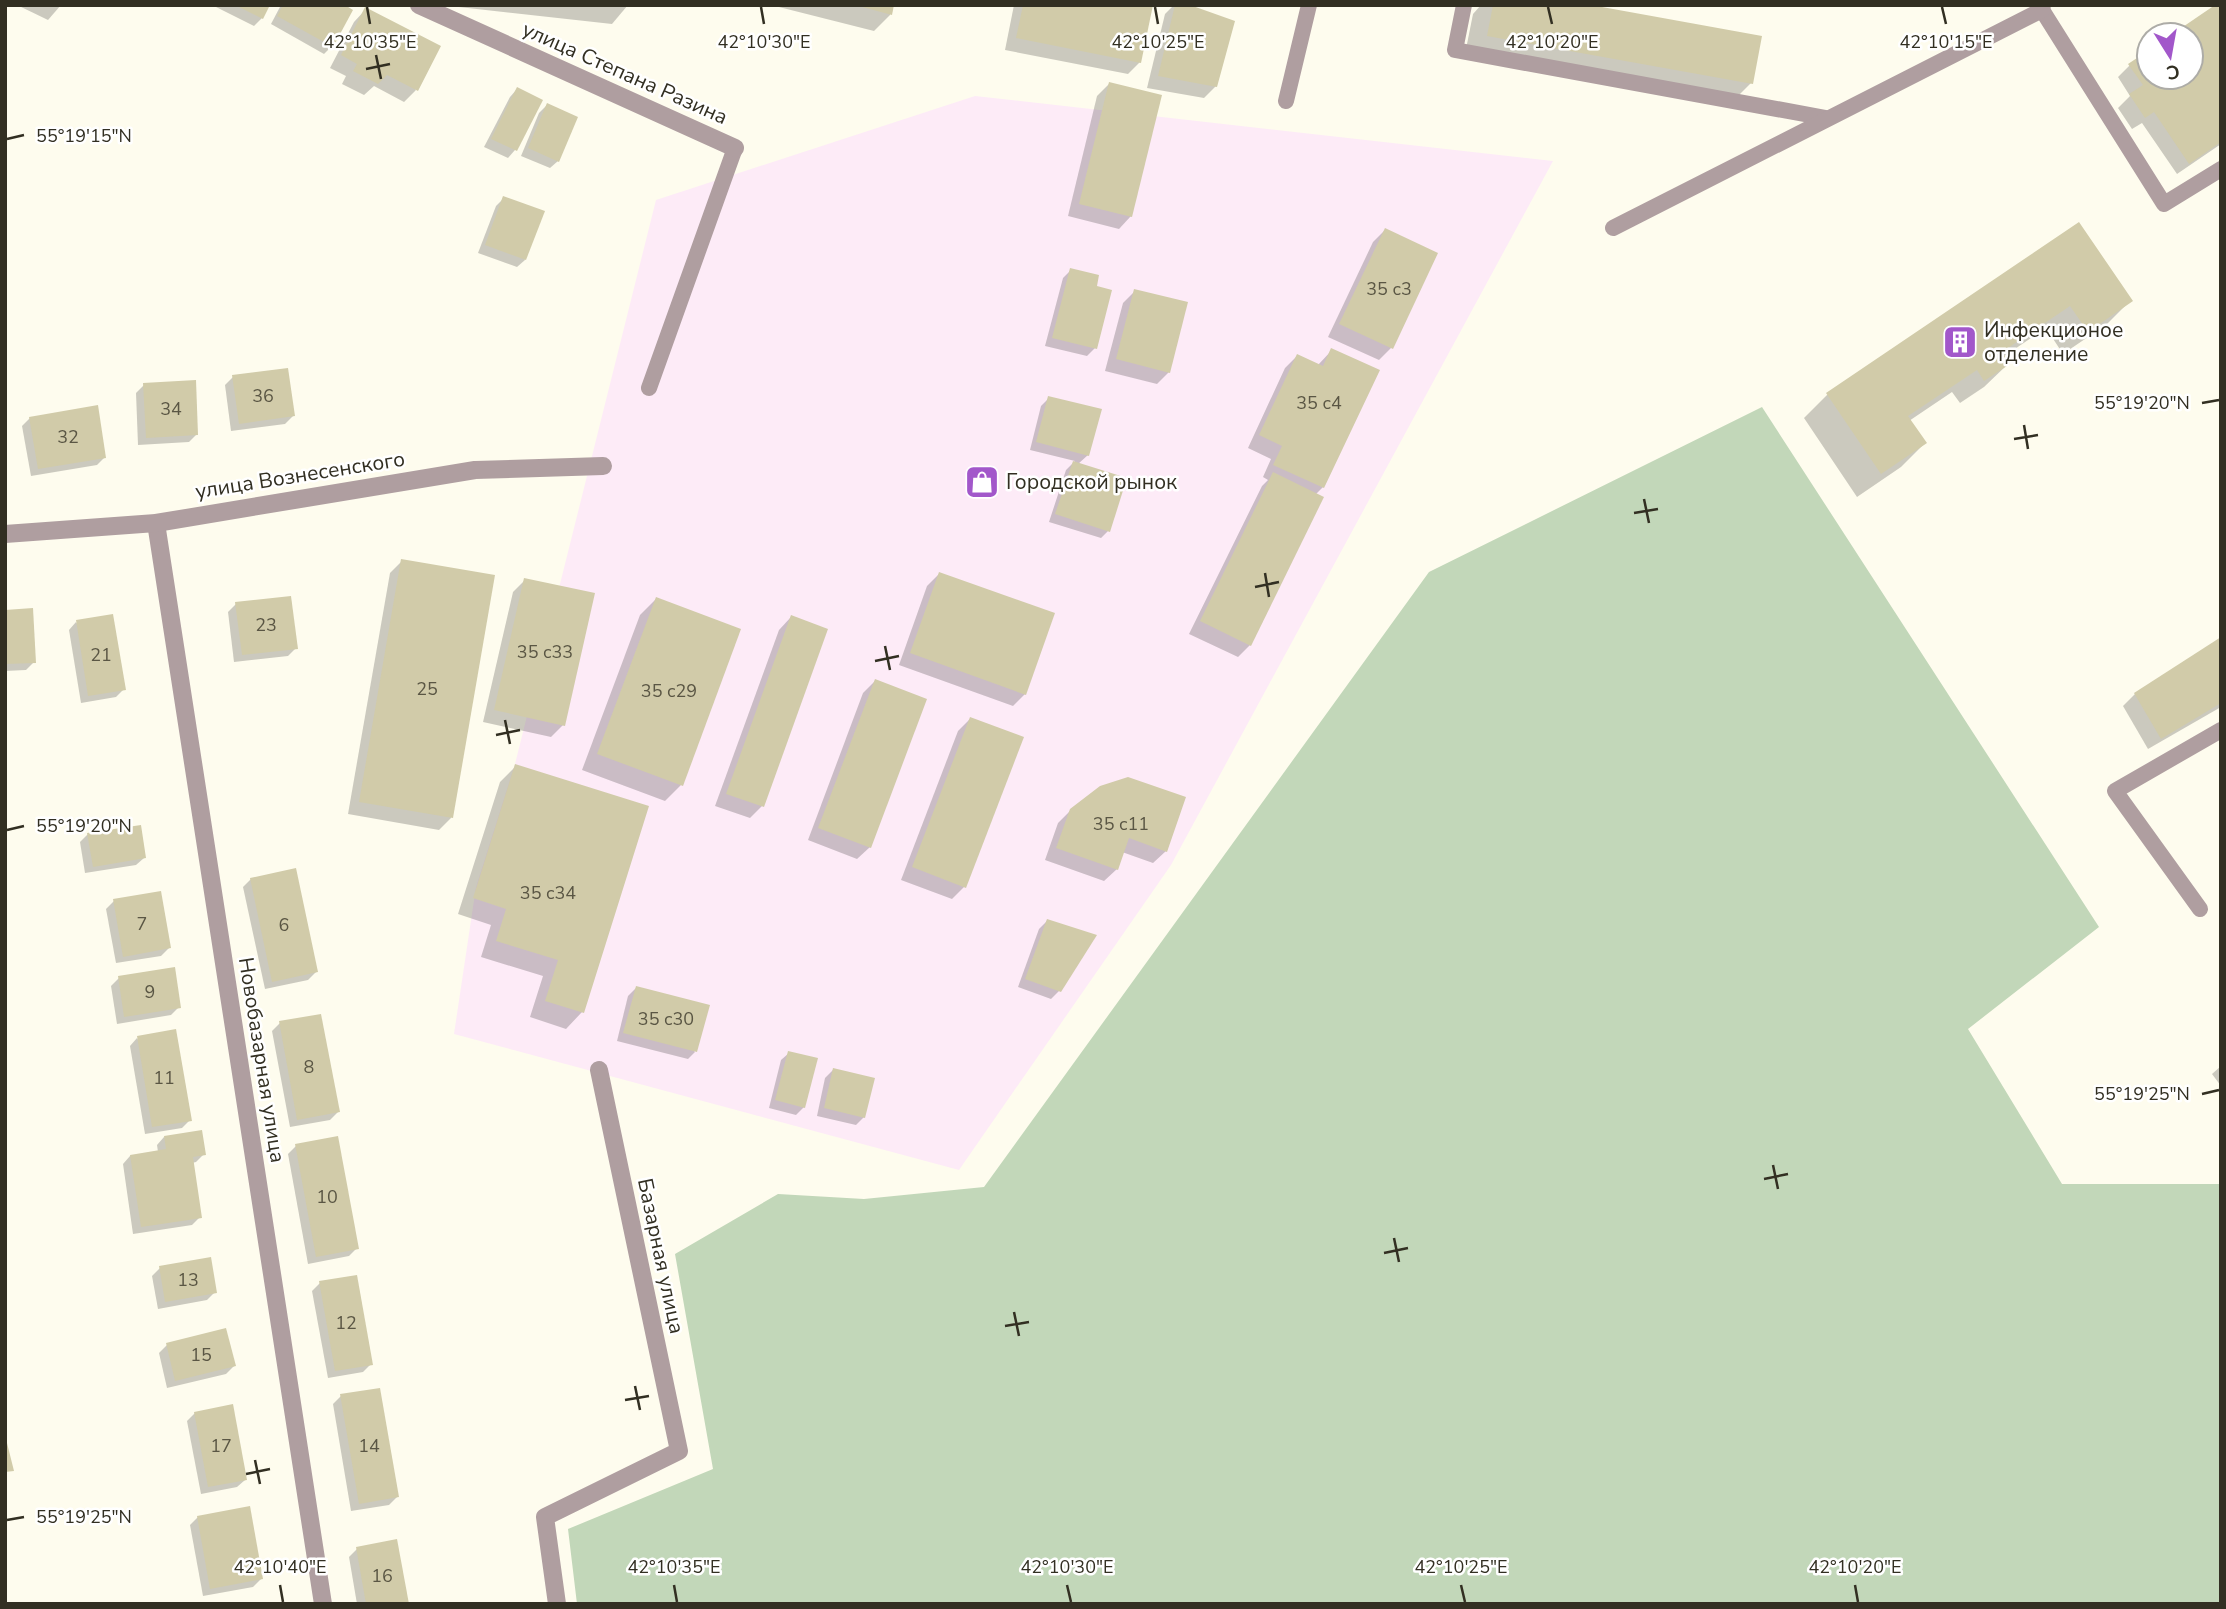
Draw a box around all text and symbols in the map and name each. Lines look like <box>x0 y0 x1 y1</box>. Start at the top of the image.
street label: улица Степана Разина <box>518 15 732 131</box>
north arrow <box>2135 21 2205 91</box>
text: 42°10'35"E <box>324 30 417 54</box>
text: 42°10'30"E <box>718 30 811 54</box>
text: 42°10'25"E <box>1112 30 1205 54</box>
text: 42°10'20"E <box>1506 30 1599 54</box>
text: 42°10'15"E <box>1900 30 1993 54</box>
text: С <box>2164 58 2182 86</box>
text: 55°19'15"N <box>36 124 132 148</box>
house number: 35 с3 <box>1366 277 1412 301</box>
place label: Инфекционое отделение <box>1984 316 2123 368</box>
building icon: Инфекционое отделение <box>1941 323 1979 361</box>
house number: 36 <box>252 384 274 408</box>
house number: 35 с4 <box>1296 391 1342 415</box>
text: 55°19'20"N <box>2094 391 2190 415</box>
house number: 34 <box>160 397 182 421</box>
house number: 32 <box>57 425 79 449</box>
street label: улица Вознесенского <box>193 445 407 505</box>
shop icon: Городской рынок <box>963 463 1001 501</box>
place label: Городской рынок <box>1006 468 1178 496</box>
house number: 23 <box>255 613 277 637</box>
house number: 35 с33 <box>517 640 573 664</box>
house number: 21 <box>90 643 112 667</box>
house number: 25 <box>416 677 438 701</box>
house number: 35 с29 <box>641 679 697 703</box>
house number: 35 с11 <box>1093 812 1149 836</box>
text: 55°19'20"N <box>36 814 132 838</box>
house number: 35 с34 <box>520 881 576 905</box>
house number: 7 <box>137 912 147 936</box>
house number: 6 <box>279 913 289 937</box>
street label: Новобазарная улица <box>232 955 292 1165</box>
house number: 9 <box>145 980 155 1004</box>
house number: 35 с30 <box>638 1007 694 1031</box>
house number: 8 <box>304 1055 314 1079</box>
house number: 11 <box>153 1066 175 1090</box>
text: 55°19'25"N <box>2094 1082 2190 1106</box>
street label: Базарная улица <box>631 1176 691 1336</box>
house number: 10 <box>316 1185 338 1209</box>
house number: 13 <box>177 1268 199 1292</box>
house number: 12 <box>335 1311 357 1335</box>
house number: 15 <box>190 1343 212 1367</box>
house number: 17 <box>210 1434 232 1458</box>
house number: 14 <box>358 1434 380 1458</box>
text: 55°19'25"N <box>36 1505 132 1529</box>
text: 42°10'40"E <box>234 1555 327 1579</box>
text: 42°10'35"E <box>628 1555 721 1579</box>
text: 42°10'30"E <box>1021 1555 1114 1579</box>
text: 42°10'25"E <box>1415 1555 1508 1579</box>
text: 42°10'20"E <box>1809 1555 1902 1579</box>
house number: 16 <box>371 1564 393 1588</box>

